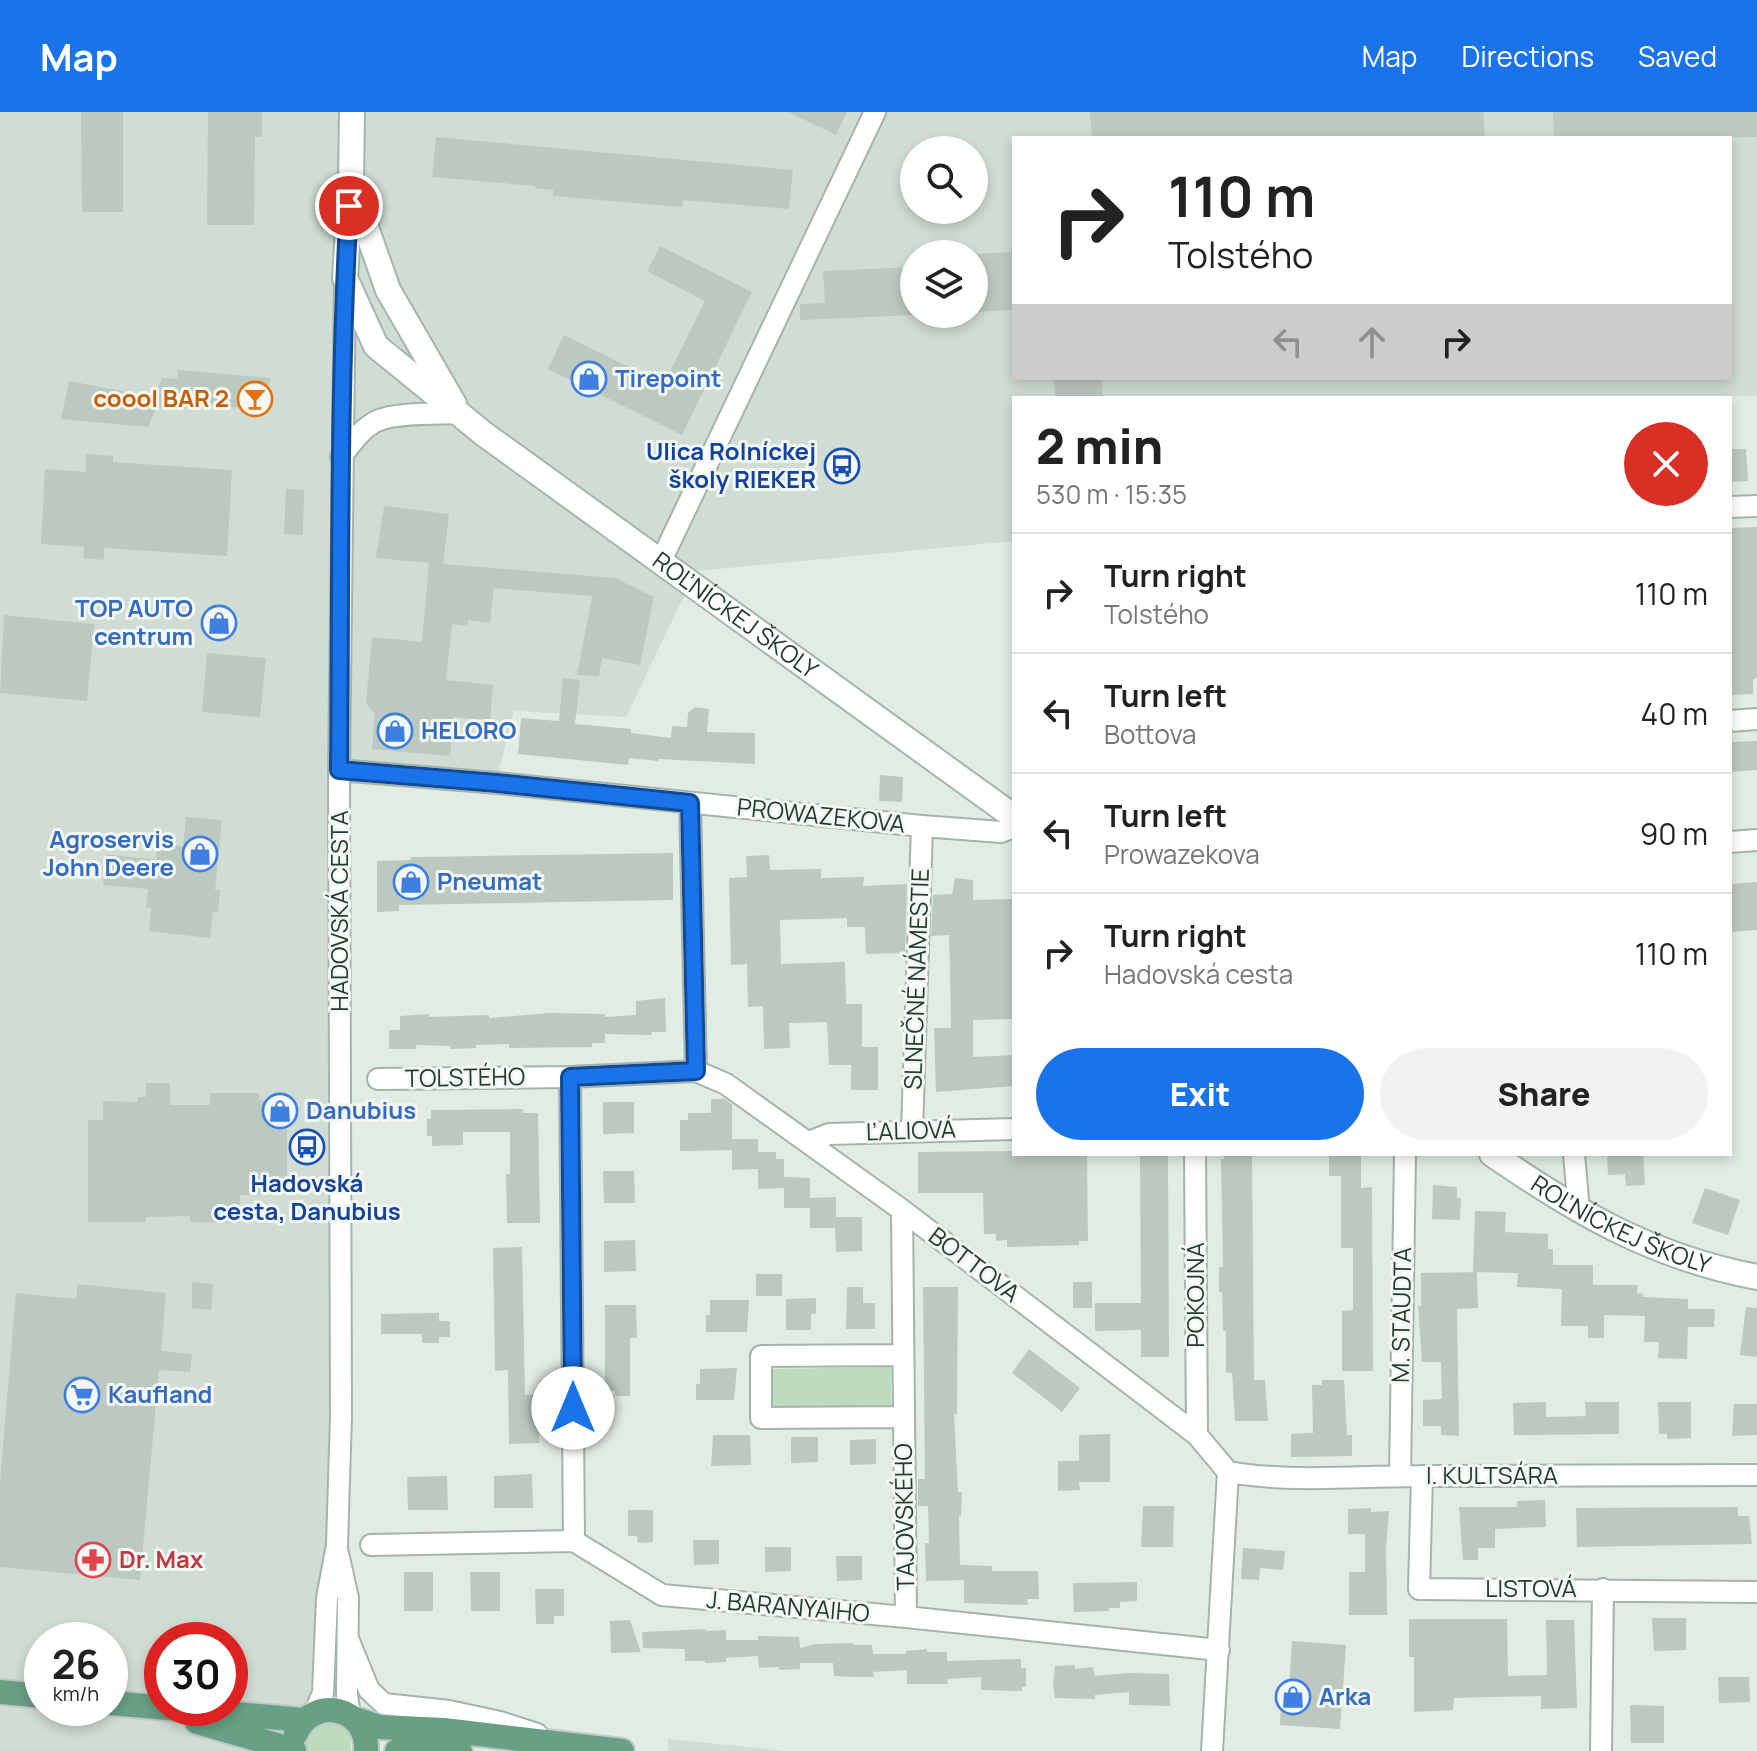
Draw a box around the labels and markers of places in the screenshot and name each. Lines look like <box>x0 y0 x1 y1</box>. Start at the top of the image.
pin <box>315 172 383 240</box>
shop icon: Tirepoint <box>570 360 608 398</box>
place label: Tirepoint <box>615 361 721 394</box>
bar icon: coool BAR 2 <box>236 380 274 418</box>
place label: coool BAR 2 <box>93 381 229 414</box>
place label: Ulica Rolníckej školy RIEKER <box>646 434 816 495</box>
bus stop icon: Ulica Rolníckej školy RIEKER <box>823 447 861 485</box>
place label: TOP AUTO centrum <box>75 591 193 652</box>
shop icon: TOP AUTO centrum <box>200 604 238 642</box>
shop icon: HELORO <box>376 712 414 750</box>
place label: HELORO <box>421 713 517 746</box>
place label: Agroservis John Deere <box>43 822 174 883</box>
shop icon: Agroservis John Deere <box>181 835 219 873</box>
shop icon: Pneumat <box>392 863 430 901</box>
place label: Pneumat <box>437 864 542 897</box>
shop icon: Danubius <box>261 1092 299 1130</box>
place label: Danubius <box>306 1093 416 1126</box>
bus stop icon: Hadovská cesta, Danubius <box>288 1128 326 1166</box>
place label: Hadovská cesta, Danubius <box>213 1166 401 1227</box>
supermarket icon: Kaufland <box>63 1376 101 1414</box>
place label: Kaufland <box>108 1377 212 1410</box>
pharmacy icon: Dr. Max <box>74 1541 112 1579</box>
place label: Dr. Max <box>119 1542 204 1575</box>
shop icon: Arka <box>1274 1678 1312 1716</box>
place label: Arka <box>1319 1679 1371 1712</box>

